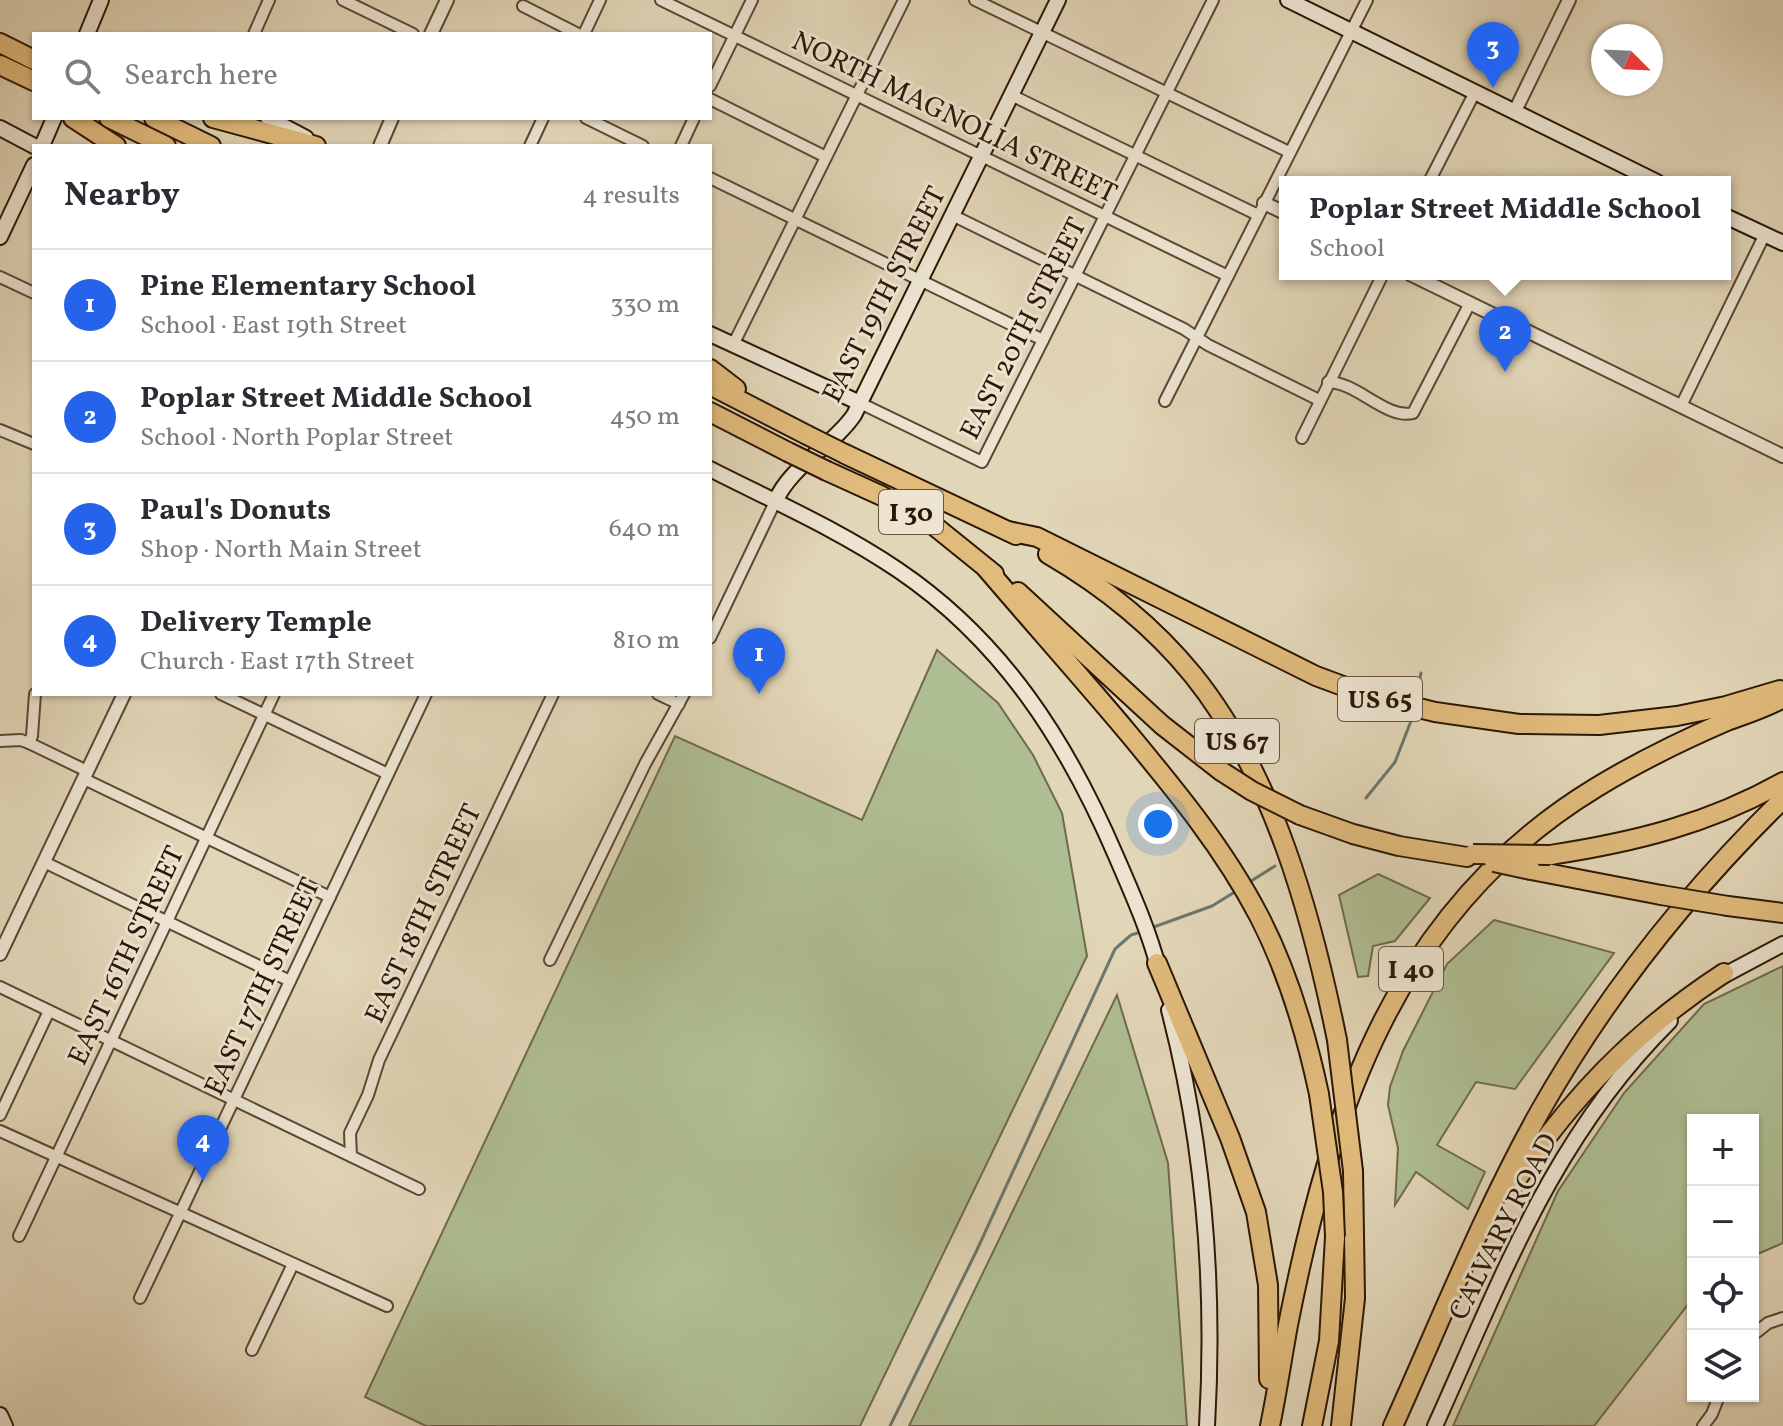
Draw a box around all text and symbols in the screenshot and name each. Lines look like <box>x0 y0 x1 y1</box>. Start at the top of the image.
street label: NORTH MAGNOLIA STREET <box>785 22 1123 214</box>
pin: 3 <box>1467 22 1519 88</box>
north arrow <box>1591 24 1663 96</box>
search box <box>32 32 712 120</box>
icon: search <box>60 54 104 98</box>
text: Search here <box>124 55 278 97</box>
text: Nearby <box>64 173 180 220</box>
popup <box>1279 176 1731 280</box>
text: 4 results <box>582 178 680 214</box>
street label: EAST 19TH STREET <box>814 180 957 410</box>
text: Poplar Street Middle School <box>1309 189 1701 231</box>
street label: EAST 20TH STREET <box>951 211 1097 447</box>
text: School <box>1309 231 1385 267</box>
text: Pine Elementary School <box>140 266 476 308</box>
text: 1 <box>85 287 95 323</box>
text: 330 m <box>610 287 680 323</box>
pin: 2 <box>1479 306 1531 372</box>
text: School · East 19th Street <box>140 308 407 344</box>
text: Poplar Street Middle School <box>140 378 532 420</box>
text: 2 <box>83 399 97 435</box>
text: 450 m <box>609 399 680 435</box>
text: School · North Poplar Street <box>140 420 453 456</box>
text: Paul's Donuts <box>140 490 331 532</box>
road number: I 30 <box>879 490 943 534</box>
text: 3 <box>83 511 97 547</box>
text: 640 m <box>609 511 680 547</box>
text: Shop · North Main Street <box>140 532 422 568</box>
text: Delivery Temple <box>140 602 372 644</box>
text: 4 <box>82 623 98 659</box>
text: 810 m <box>613 623 680 659</box>
pin: 1 <box>733 628 785 694</box>
text: Church · East 17th Street <box>140 644 415 680</box>
road number: US 65 <box>1338 677 1422 721</box>
road number: US 67 <box>1195 719 1279 763</box>
street label: EAST 18TH STREET <box>356 798 492 1030</box>
your location <box>1138 804 1178 844</box>
street label: EAST 16TH STREET <box>59 840 195 1072</box>
street label: EAST 17TH STREET <box>196 872 331 1102</box>
road number: I 40 <box>1379 947 1443 991</box>
map controls <box>1687 1114 1759 1402</box>
button: + <box>1687 1114 1759 1186</box>
pin: 4 <box>177 1115 229 1181</box>
street label: CALVARY ROAD <box>1440 1127 1568 1327</box>
button: − <box>1687 1186 1759 1258</box>
button: locate <box>1687 1258 1759 1330</box>
button: layers <box>1687 1330 1759 1402</box>

